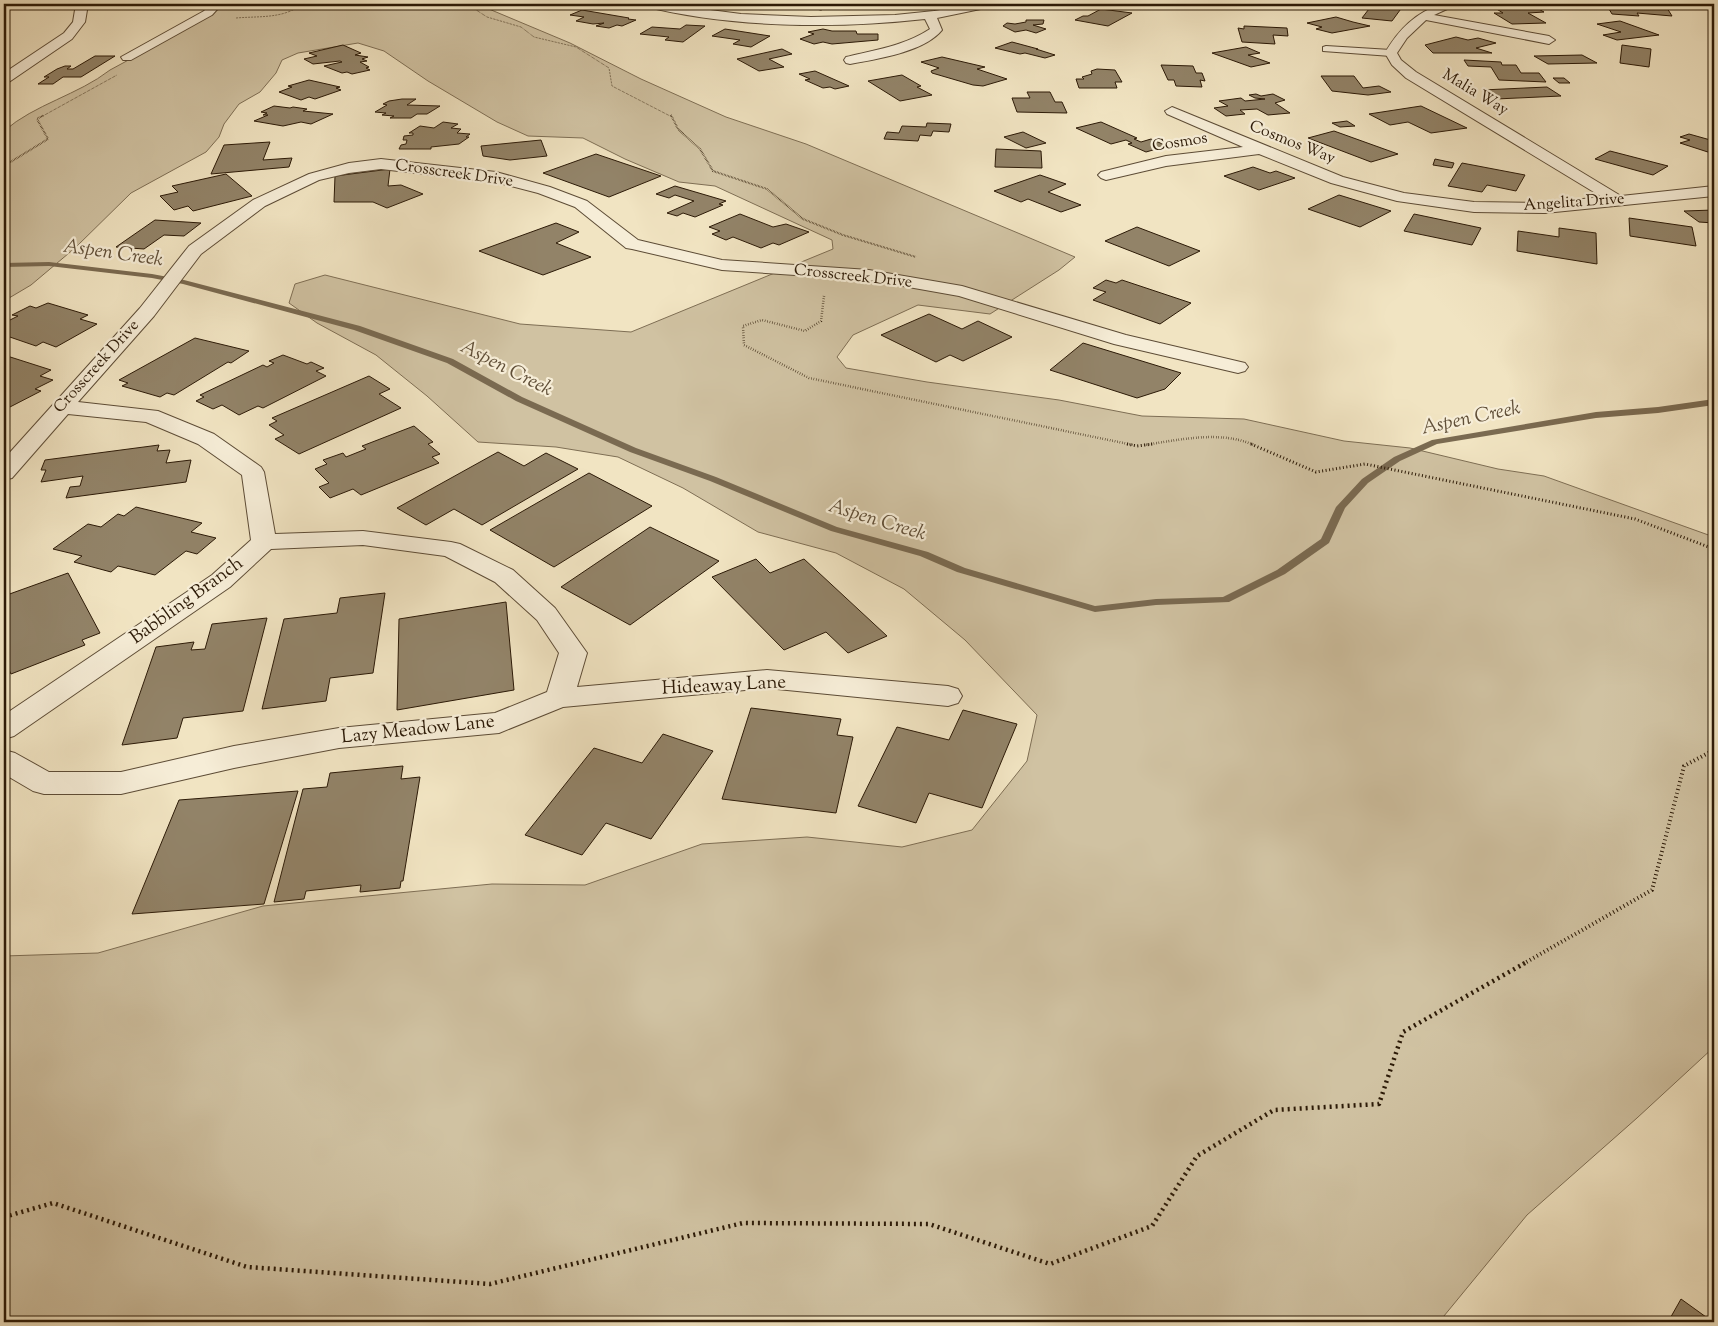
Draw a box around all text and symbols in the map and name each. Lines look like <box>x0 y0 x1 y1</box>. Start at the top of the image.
street label: Malia Way <box>1437 64 1513 122</box>
street label: Cosmos Way <box>1246 115 1339 171</box>
street label: Cosmos <box>1151 127 1209 159</box>
street label: Crosscreek Drive <box>394 154 514 194</box>
street label: Angelita Drive <box>1523 188 1625 218</box>
water label: Aspen Creek <box>61 233 165 275</box>
street label: Crosscreek Drive <box>793 259 913 295</box>
street label: Crosscreek Drive <box>49 315 145 419</box>
water label: Aspen Creek <box>455 333 557 405</box>
water label: Aspen Creek <box>1419 394 1523 444</box>
water label: Aspen Creek <box>825 492 929 550</box>
street label: Babbling Branch <box>125 551 249 651</box>
street label: Hideaway Lane <box>661 669 787 703</box>
street label: Lazy Meadow Lane <box>340 709 496 751</box>

